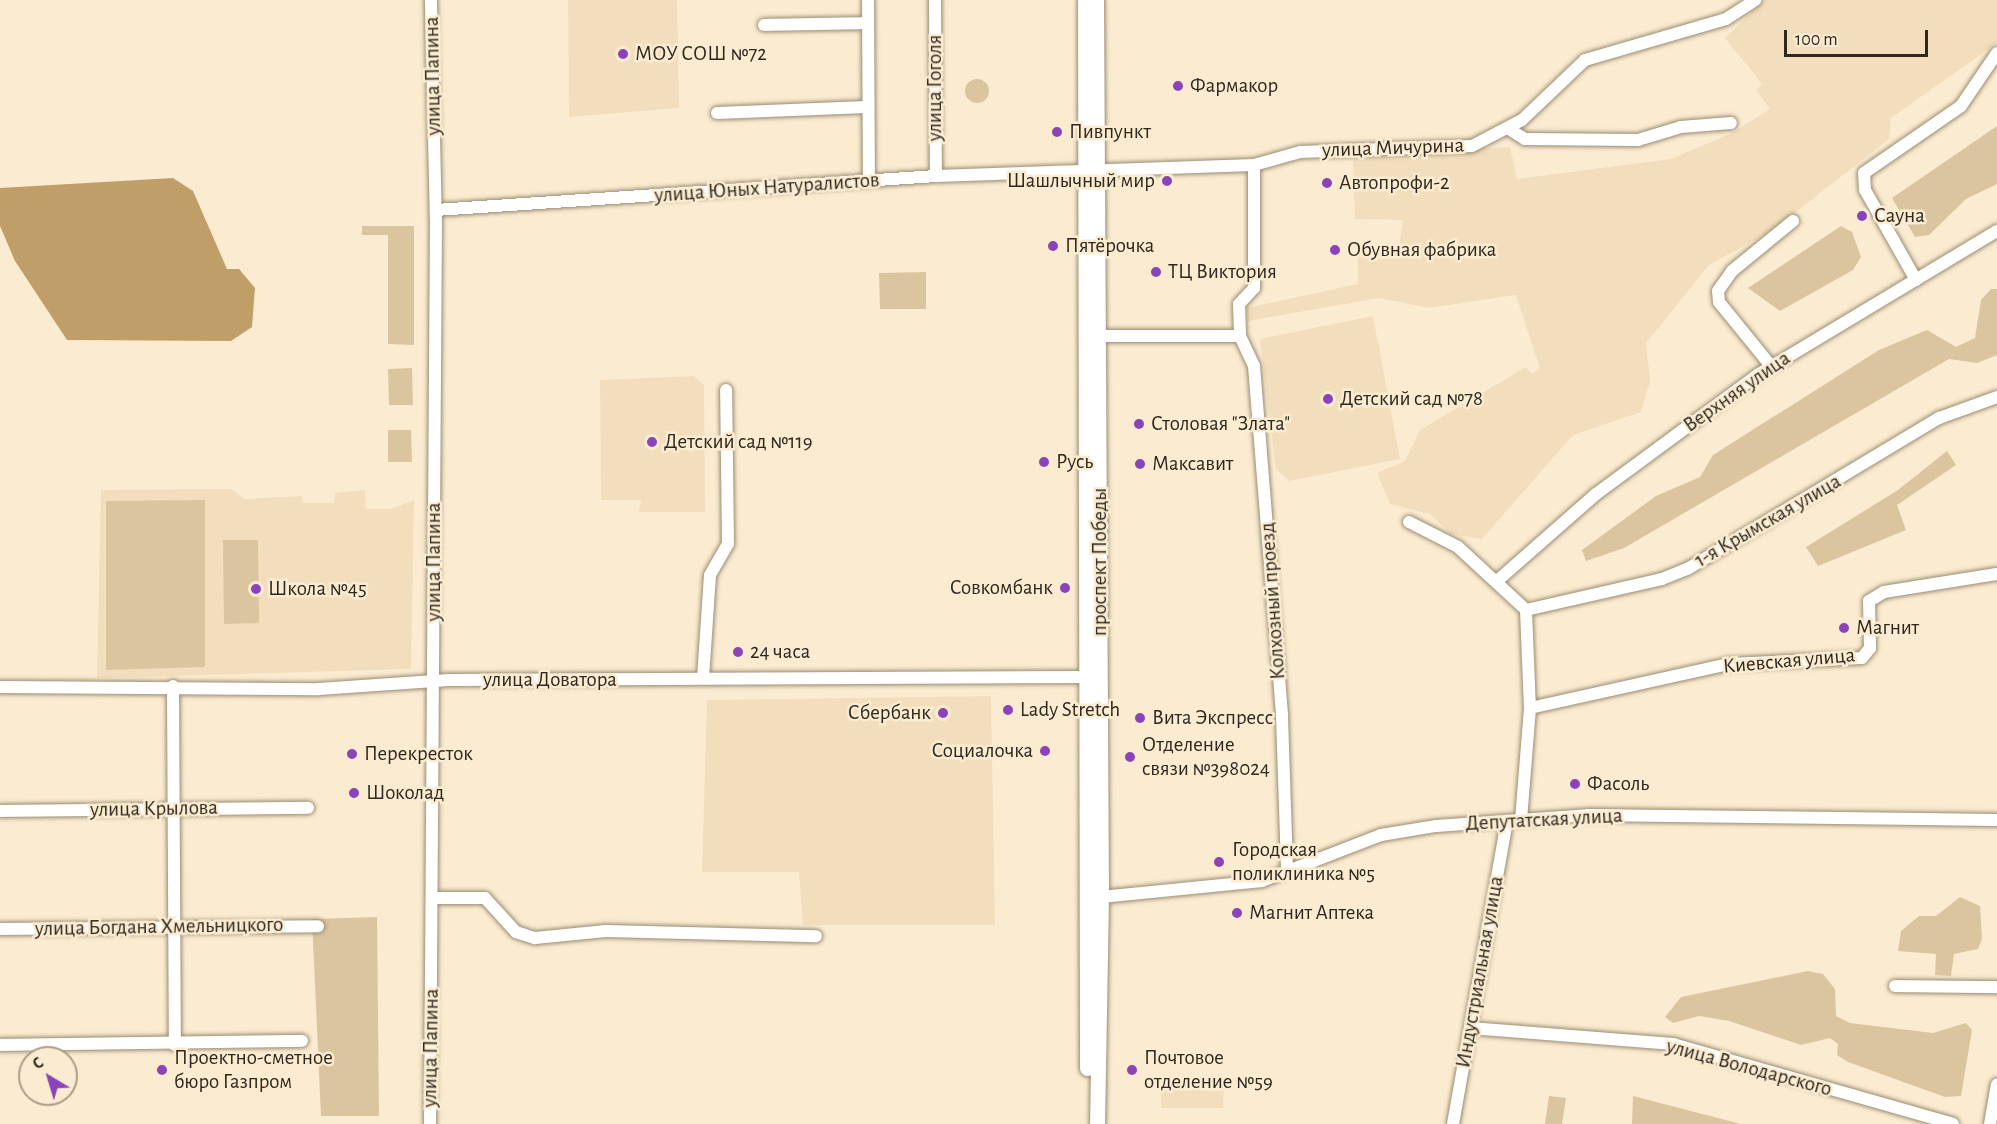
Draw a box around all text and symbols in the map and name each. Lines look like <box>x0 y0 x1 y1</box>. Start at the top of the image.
street label: улица Папина <box>419 16 447 136</box>
scale bar <box>1787 18 1931 56</box>
text: 100 m <box>1795 31 1838 49</box>
street label: улица Гоголя <box>922 35 948 141</box>
place label: МОУ СОШ №72 <box>635 41 767 67</box>
marker: МОУ СОШ №72 <box>616 47 630 61</box>
place label: Фармакор <box>1190 73 1278 99</box>
marker: Фармакор <box>1171 79 1185 93</box>
place label: Пивпункт <box>1069 119 1151 145</box>
marker: Пивпункт <box>1050 125 1064 139</box>
street label: улица Мичурина <box>1321 133 1465 163</box>
street label: улица Юных Натуралистов <box>654 168 880 208</box>
place label: Шашлычный мир <box>1007 168 1155 194</box>
place label: Автопрофи-2 <box>1339 170 1450 196</box>
marker: Шашлычный мир <box>1160 174 1174 188</box>
marker: Автопрофи-2 <box>1320 176 1334 190</box>
place label: Сауна <box>1874 203 1925 229</box>
marker: Сауна <box>1855 209 1869 223</box>
place label: Пятёрочка <box>1065 233 1154 259</box>
place label: Обувная фабрика <box>1347 237 1496 263</box>
marker: Пятёрочка <box>1046 239 1060 253</box>
marker: Обувная фабрика <box>1328 243 1342 257</box>
place label: ТЦ Виктория <box>1168 259 1277 285</box>
marker: ТЦ Виктория <box>1149 265 1163 279</box>
street label: Верхняя улица <box>1679 346 1795 438</box>
place label: Детский сад №78 <box>1340 386 1483 412</box>
marker: Детский сад №78 <box>1321 392 1335 406</box>
place label: Столовая "Злата" <box>1151 411 1290 437</box>
marker: Столовая "Злата" <box>1132 417 1146 431</box>
place label: Детский сад №119 <box>664 429 813 455</box>
marker: Детский сад №119 <box>645 435 659 449</box>
place label: Русь <box>1056 449 1093 475</box>
place label: Максавит <box>1152 451 1233 477</box>
marker: Русь <box>1037 455 1051 469</box>
marker: Максавит <box>1133 457 1147 471</box>
street label: 1-я Крымская улица <box>1690 469 1846 573</box>
street label: проспект Победы <box>1087 488 1113 636</box>
street label: улица Папина <box>421 503 447 621</box>
street label: Колхозный проезд <box>1255 522 1291 680</box>
place label: Совкомбанк <box>950 575 1053 601</box>
place label: Школа №45 <box>268 576 367 602</box>
marker: Совкомбанк <box>1058 581 1072 595</box>
marker: Школа №45 <box>249 582 263 596</box>
place label: Магнит <box>1856 615 1919 641</box>
marker: Магнит <box>1837 621 1851 635</box>
place label: 24 часа <box>750 639 810 665</box>
street label: Киевская улица <box>1722 643 1856 679</box>
marker: 24 часа <box>731 645 745 659</box>
street label: улица Доватора <box>483 667 617 693</box>
place label: Lady Stretch <box>1020 697 1120 723</box>
place label: Сбербанк <box>848 700 931 726</box>
marker: Lady Stretch <box>1001 703 1015 717</box>
place label: Вита Экспресс <box>1152 705 1273 731</box>
marker: Сбербанк <box>936 706 950 720</box>
marker: Вита Экспресс <box>1133 711 1147 725</box>
place label: Отделение связи №398024 <box>1142 732 1270 782</box>
place label: Социалочка <box>931 738 1033 764</box>
place label: Перекресток <box>364 741 473 767</box>
marker: Социалочка <box>1038 744 1052 758</box>
marker: Перекресток <box>345 747 359 761</box>
marker: Отделение связи №398024 <box>1123 750 1137 764</box>
place label: Фасоль <box>1587 771 1649 797</box>
marker: Фасоль <box>1568 777 1582 791</box>
place label: Шоколад <box>366 780 444 806</box>
marker: Шоколад <box>347 786 361 800</box>
street label: улица Крылова <box>90 795 218 823</box>
street label: Депутатская улица <box>1465 803 1623 837</box>
place label: Городская поликлиника №5 <box>1232 837 1375 887</box>
marker: Городская поликлиника №5 <box>1210 853 1228 871</box>
street label: Индустриальная улица <box>1451 874 1509 1070</box>
place label: Магнит Аптека <box>1249 900 1374 926</box>
marker: Магнит Аптека <box>1230 906 1244 920</box>
street label: улица Богдана Хмельницкого <box>35 912 283 942</box>
street label: улица Папина <box>417 988 445 1108</box>
street label: улица Володарского <box>1664 1034 1834 1102</box>
place label: Проектно-сметное бюро Газпром <box>174 1045 333 1095</box>
place label: Почтовое отделение №59 <box>1144 1045 1273 1095</box>
north arrow <box>18 1046 78 1106</box>
text: С <box>30 1054 47 1072</box>
marker: Проектно-сметное бюро Газпром <box>155 1063 169 1077</box>
marker: Почтовое отделение №59 <box>1125 1063 1139 1077</box>

